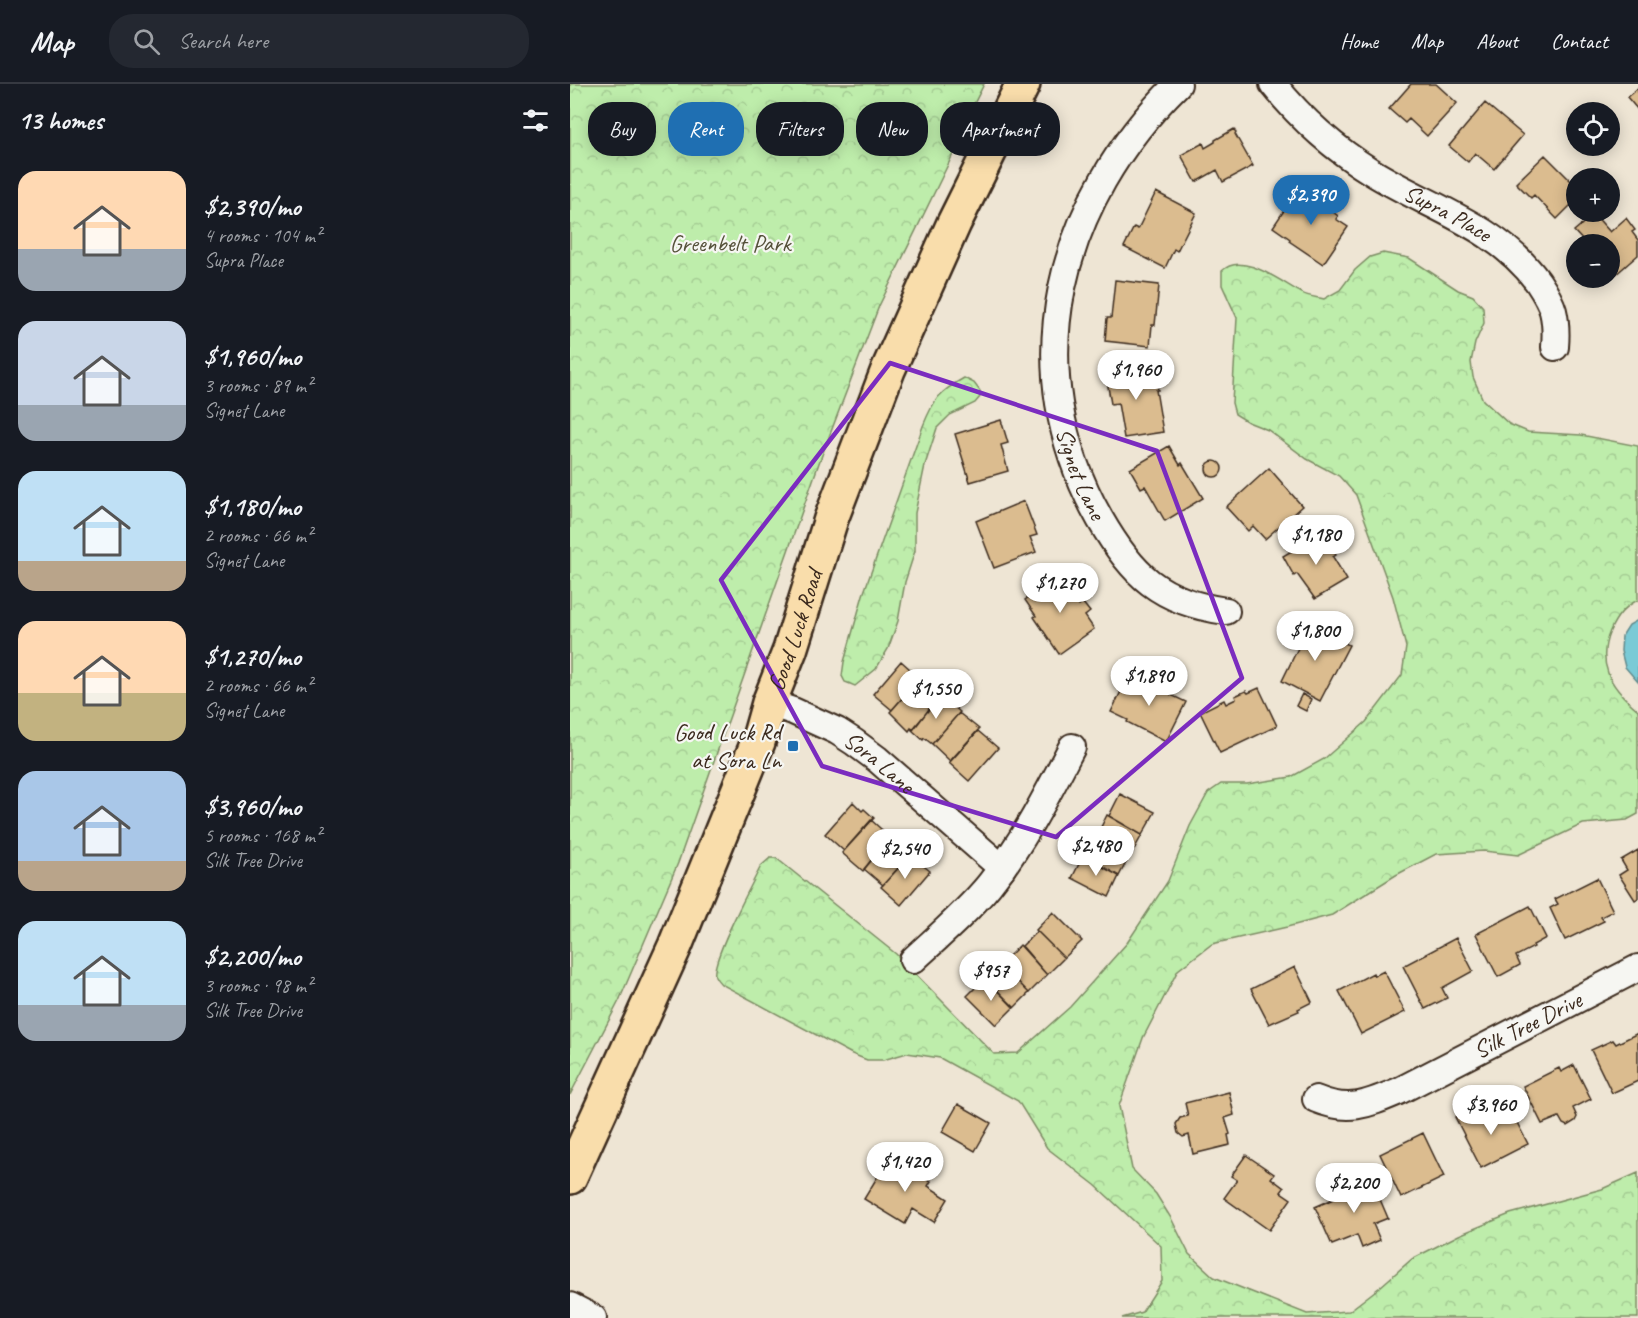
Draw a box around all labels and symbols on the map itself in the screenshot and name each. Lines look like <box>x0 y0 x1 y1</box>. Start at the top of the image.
pin: $2,390 <box>1262 175 1360 226</box>
street label: Supra Place <box>1399 177 1499 250</box>
park label: Greenbelt Park <box>670 228 793 258</box>
pin: $1,960 <box>1087 350 1185 401</box>
street label: Signet Lane <box>1049 425 1114 527</box>
pin: $1,180 <box>1267 515 1365 566</box>
street label: Good Luck Road <box>761 563 830 695</box>
pin: $1,270 <box>1011 563 1109 614</box>
pin: $1,800 <box>1266 611 1364 662</box>
pin: $1,890 <box>1100 656 1198 707</box>
pin: $1,550 <box>887 669 985 720</box>
place label: Good Luck Rd at Sora Ln <box>674 717 785 775</box>
street label: Sora Lane <box>838 724 922 801</box>
marker: Good Luck Rd at Sora Ln <box>786 739 800 753</box>
pin: $2,480 <box>1047 826 1145 877</box>
pin: $2,540 <box>856 829 954 880</box>
pin: $957 <box>955 951 1027 1002</box>
street label: Silk Tree Drive <box>1468 984 1589 1065</box>
pin: $3,960 <box>1442 1085 1540 1136</box>
pin: $1,420 <box>856 1142 954 1193</box>
pin: $2,200 <box>1305 1163 1403 1214</box>

